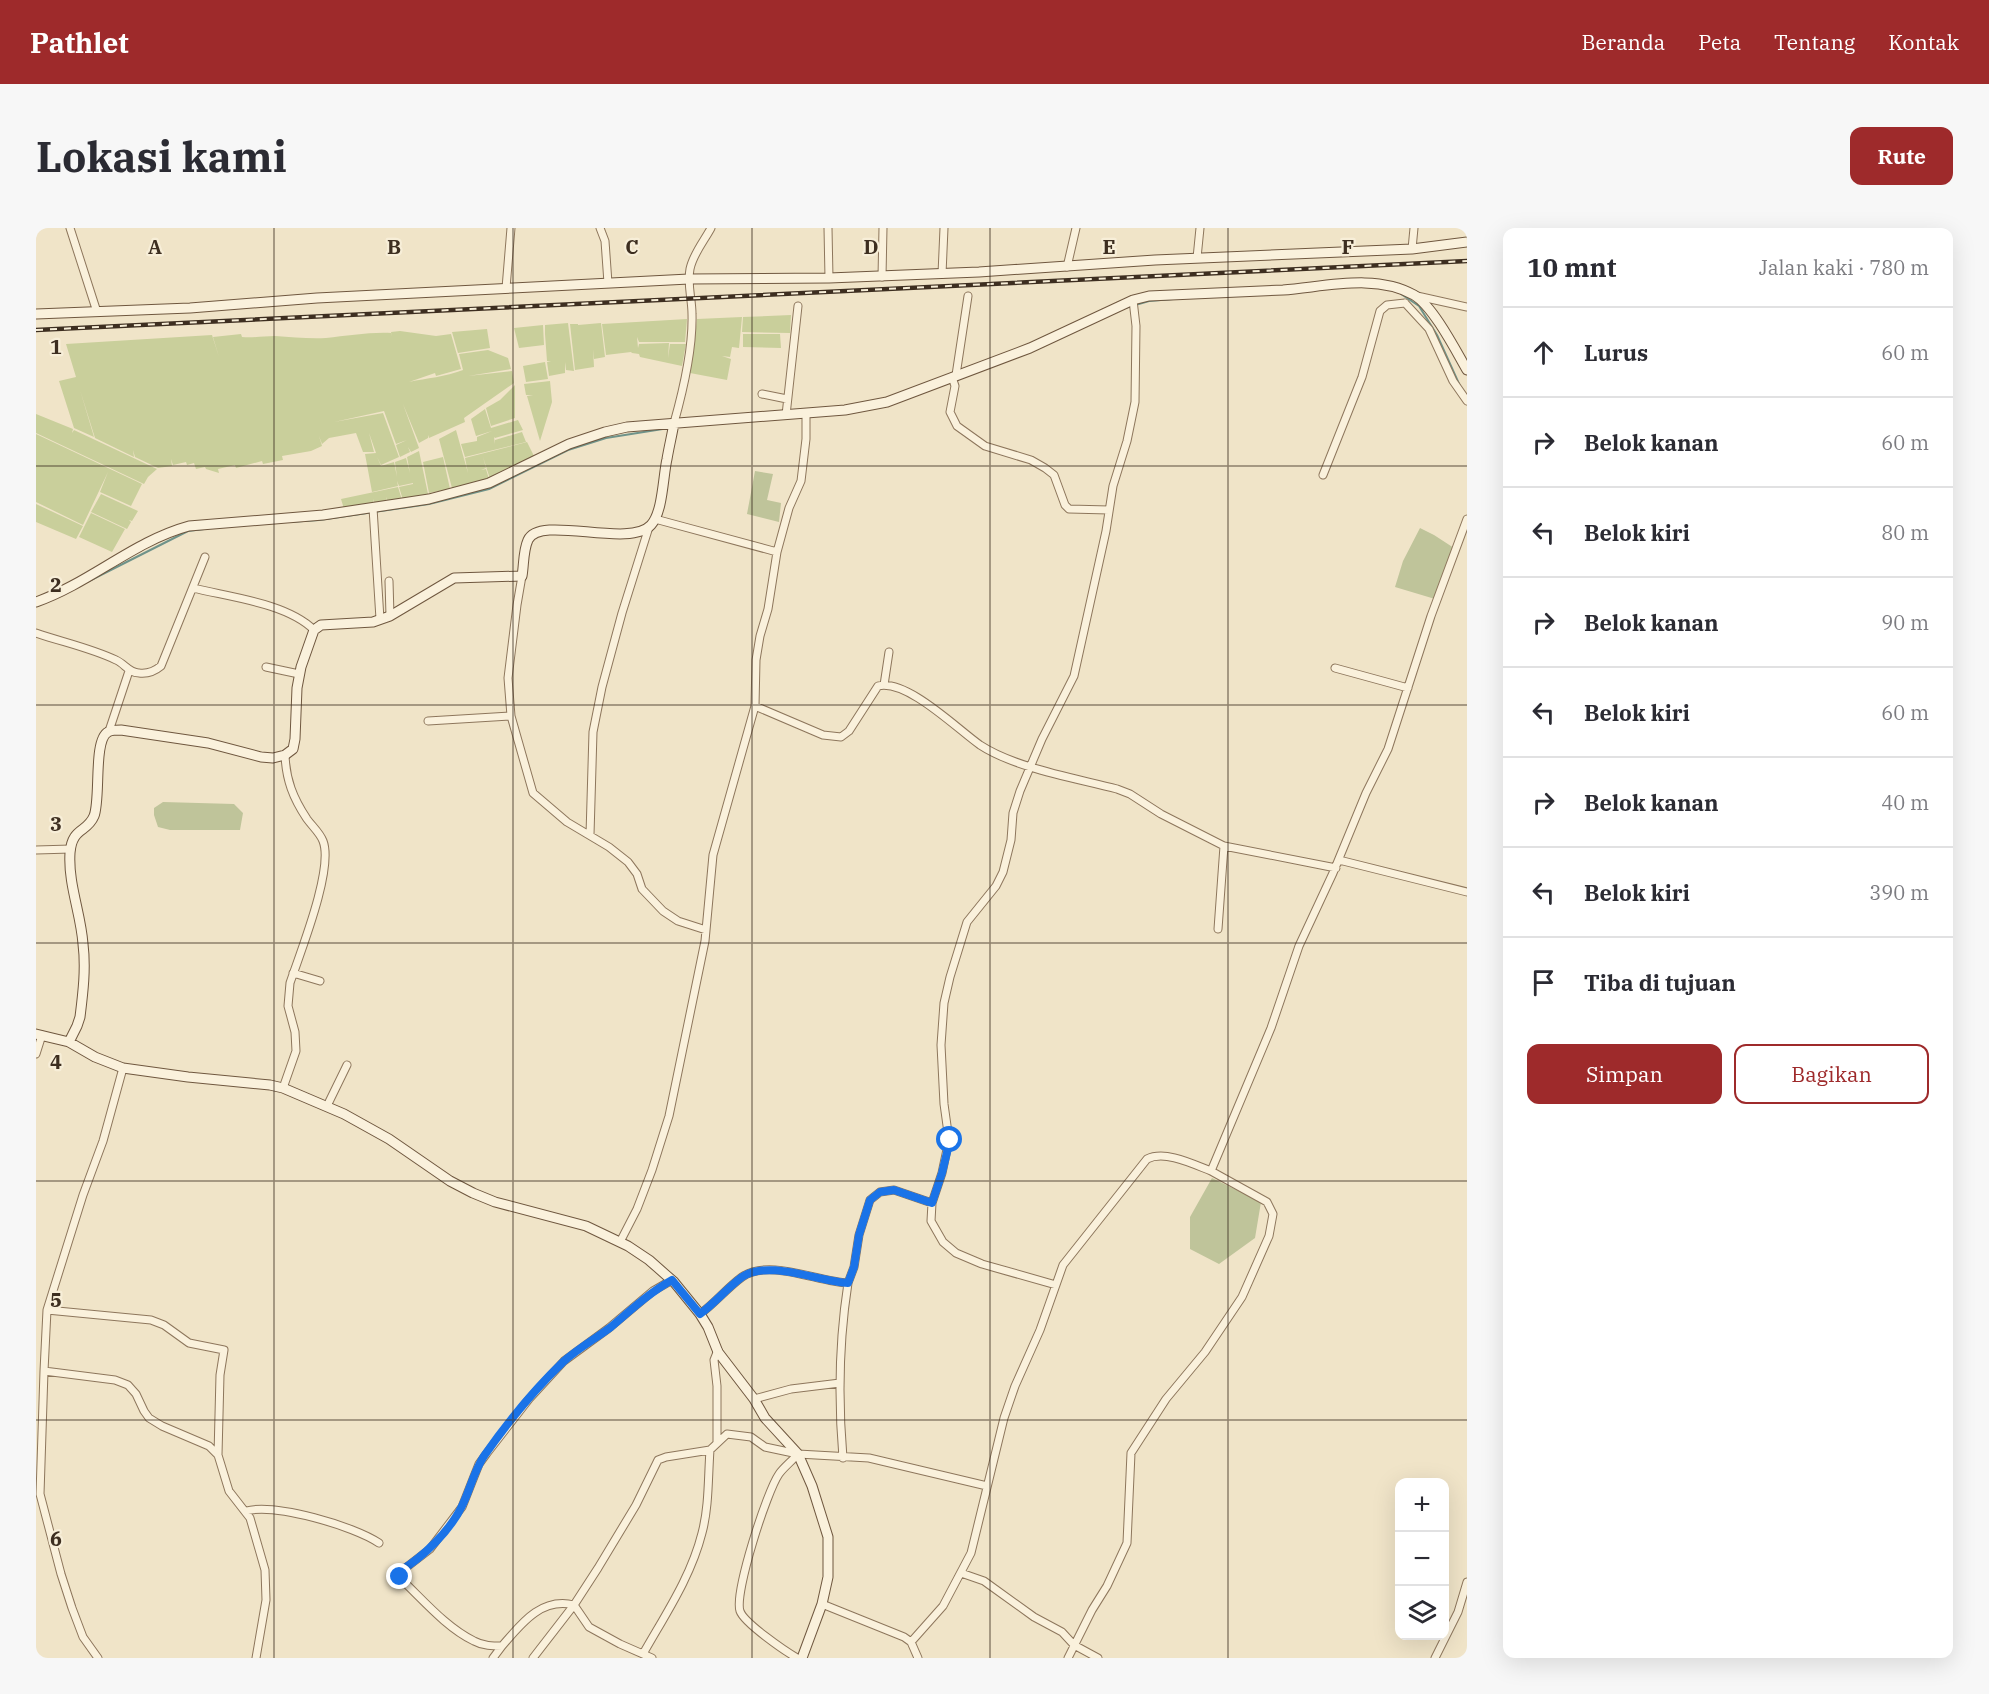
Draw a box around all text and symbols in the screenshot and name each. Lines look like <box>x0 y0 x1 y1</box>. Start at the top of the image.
text: Pathlet <box>30 24 129 61</box>
text: Beranda <box>1582 28 1665 56</box>
text: Peta <box>1698 28 1741 56</box>
text: Tentang <box>1774 28 1855 56</box>
text: Kontak <box>1888 28 1959 56</box>
button: Rute <box>1850 127 1953 185</box>
text: Lokasi kami <box>36 129 287 184</box>
text: A <box>148 233 162 260</box>
text: B <box>387 233 401 260</box>
text: C <box>625 233 639 260</box>
text: D <box>863 233 879 260</box>
text: E <box>1102 233 1116 260</box>
text: F <box>1342 233 1354 260</box>
text: 10 mnt <box>1527 250 1616 284</box>
text: Jalan kaki · 780 m <box>1759 254 1929 281</box>
text: 1 <box>50 333 62 360</box>
icon: ahead <box>1527 336 1560 369</box>
text: Lurus <box>1584 338 1648 367</box>
text: 60 m <box>1881 339 1929 366</box>
icon: right <box>1527 426 1560 459</box>
text: Belok kanan <box>1584 428 1719 457</box>
text: 60 m <box>1881 429 1929 456</box>
icon: left <box>1527 516 1560 549</box>
text: Belok kiri <box>1584 518 1690 547</box>
text: 80 m <box>1881 519 1929 546</box>
text: 2 <box>50 571 62 598</box>
icon: right <box>1527 606 1560 639</box>
text: Belok kanan <box>1584 608 1719 637</box>
text: 90 m <box>1881 609 1929 636</box>
icon: left <box>1527 696 1560 729</box>
text: Belok kiri <box>1584 698 1690 727</box>
text: 60 m <box>1881 699 1929 726</box>
icon: right <box>1527 786 1560 819</box>
text: Belok kanan <box>1584 788 1719 817</box>
text: 40 m <box>1881 789 1929 816</box>
text: 3 <box>50 810 62 837</box>
icon: left <box>1527 876 1560 909</box>
text: Belok kiri <box>1584 878 1690 907</box>
text: 390 m <box>1869 879 1929 906</box>
icon: arrive <box>1527 966 1560 999</box>
text: Tiba di tujuan <box>1584 968 1736 997</box>
button: Simpan <box>1527 1044 1722 1104</box>
button: Bagikan <box>1734 1044 1929 1104</box>
text: 4 <box>50 1048 62 1075</box>
route start <box>936 1126 962 1152</box>
text: 5 <box>50 1286 62 1313</box>
map controls <box>1395 1478 1449 1640</box>
button: + <box>1395 1478 1449 1532</box>
text: 6 <box>50 1525 62 1552</box>
button: − <box>1395 1532 1449 1586</box>
route end <box>386 1563 412 1589</box>
button: layers <box>1395 1586 1449 1640</box>

